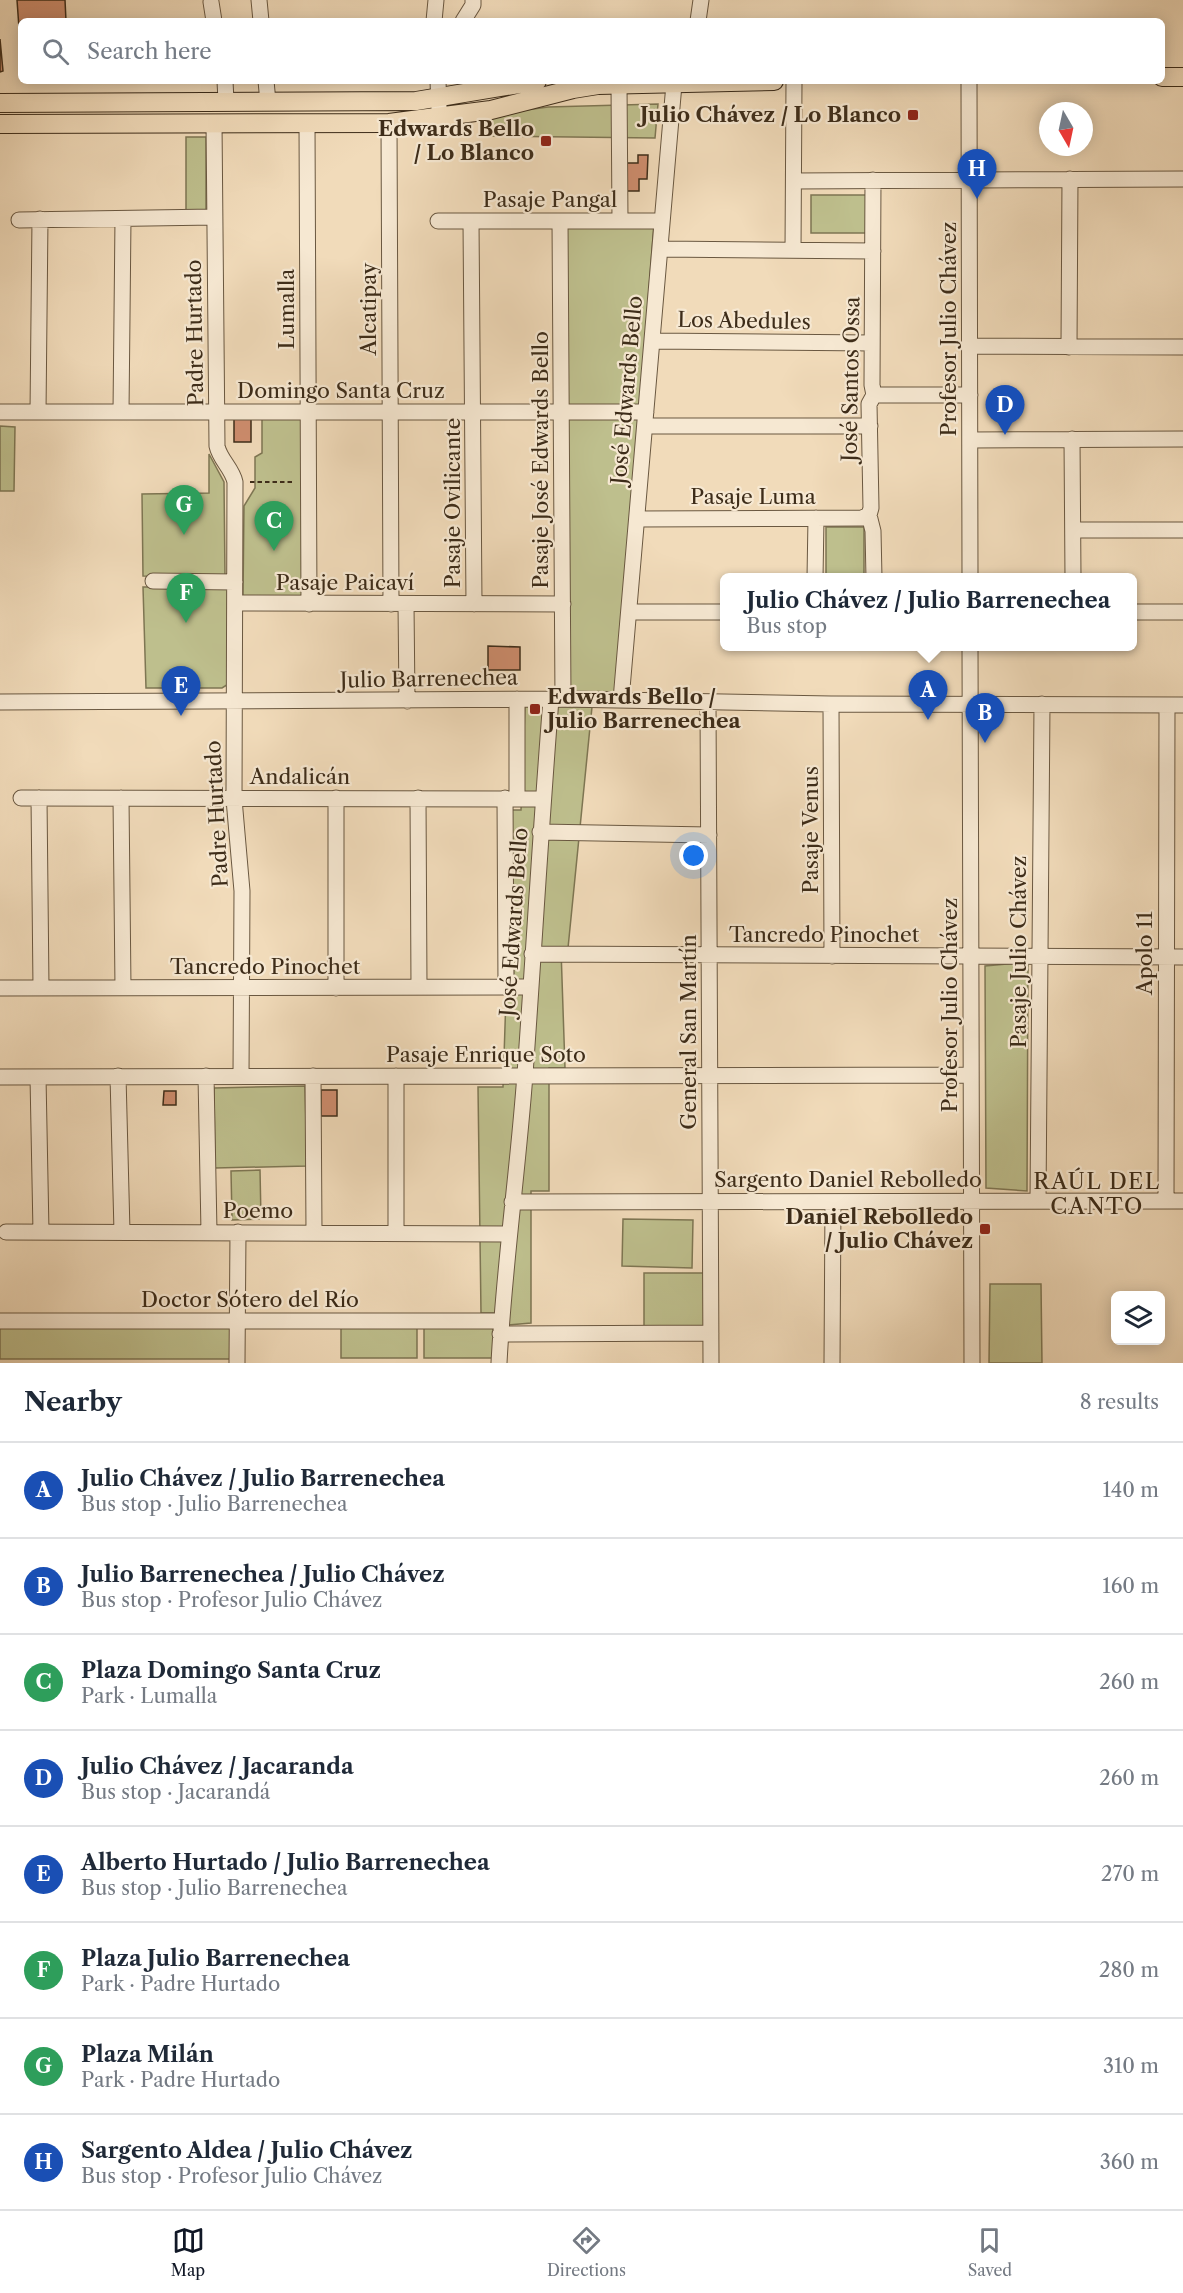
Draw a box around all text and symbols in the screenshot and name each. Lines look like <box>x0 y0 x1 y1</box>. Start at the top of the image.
search box <box>18 18 1165 84</box>
icon: search <box>39 35 72 68</box>
text: Search here <box>87 38 212 65</box>
place label: Julio Chávez / Lo Blanco <box>636 102 901 127</box>
north arrow <box>1039 102 1093 156</box>
marker: Julio Chávez / Lo Blanco <box>906 108 920 122</box>
place label: Edwards Bello / Lo Blanco <box>378 116 534 165</box>
marker: Edwards Bello / Lo Blanco <box>539 134 553 148</box>
pin: H <box>958 150 996 199</box>
street label: Pasaje Pangal <box>483 187 617 212</box>
street label: Profesor Julio Chávez <box>936 222 961 436</box>
street label: Padre Hurtado <box>181 259 208 407</box>
street label: Alcatipay <box>356 262 381 356</box>
street label: Lumalla <box>274 268 299 349</box>
street label: José Edwards Bello <box>606 295 647 488</box>
street label: José Santos Ossa <box>837 295 864 465</box>
street label: Los Abedules <box>677 307 811 334</box>
street label: Pasaje José Edwards Bello <box>528 331 553 589</box>
street label: Domingo Santa Cruz <box>237 378 445 403</box>
pin: D <box>986 386 1024 435</box>
street label: Pasaje Ovilicante <box>440 418 465 588</box>
street label: Pasaje Luma <box>690 484 817 509</box>
pin: G <box>164 486 204 535</box>
pin: C <box>254 502 294 551</box>
street label: Pasaje Paicaví <box>276 570 414 595</box>
popup <box>720 573 1137 651</box>
pin: F <box>166 574 206 623</box>
text: Julio Chávez / Julio Barrenechea <box>747 587 1110 614</box>
text: Bus stop <box>747 614 827 638</box>
street label: Julio Barrenechea <box>337 664 519 693</box>
pin: E <box>162 666 201 716</box>
pin: A <box>908 670 948 720</box>
place label: Edwards Bello / Julio Barrenechea <box>543 684 742 733</box>
pin: B <box>966 694 1004 743</box>
marker: Edwards Bello / Julio Barrenechea <box>528 702 542 716</box>
street label: Padre Hurtado <box>200 740 233 888</box>
street label: Andalicán <box>249 764 350 789</box>
street label: Pasaje Venus <box>798 766 823 894</box>
street label: José Edwards Bello <box>494 827 533 1020</box>
your location <box>679 841 708 870</box>
street label: Pasaje Julio Chávez <box>1006 856 1031 1048</box>
street label: Profesor Julio Chávez <box>937 898 962 1112</box>
street label: Apolo 11 <box>1132 911 1157 996</box>
street label: Tancredo Pinochet <box>729 922 920 947</box>
street label: General San Martín <box>676 934 701 1130</box>
street label: Tancredo Pinochet <box>170 954 361 979</box>
street label: Pasaje Enrique Soto <box>386 1042 586 1067</box>
street label: Sargento Daniel Rebolledo <box>714 1167 982 1192</box>
district label: RAÚL DEL CANTO <box>1033 1167 1161 1220</box>
street label: Poemo <box>223 1198 293 1223</box>
place label: Daniel Rebolledo / Julio Chávez <box>785 1204 973 1253</box>
marker: Daniel Rebolledo / Julio Chávez <box>978 1222 992 1236</box>
street label: Doctor Sótero del Río <box>141 1287 359 1312</box>
map controls <box>1111 1291 1165 1345</box>
button: layers <box>1111 1291 1165 1345</box>
text: Nearby <box>24 1386 122 1418</box>
text: 8 results <box>1080 1390 1159 1414</box>
text: Julio Chávez / Julio Barrenechea <box>81 1465 445 1492</box>
text: A <box>36 1478 51 1502</box>
text: 140 m <box>1102 1478 1159 1502</box>
text: Bus stop · Julio Barrenechea <box>81 1492 347 1516</box>
text: Julio Barrenechea / Julio Chávez <box>81 1561 445 1588</box>
text: B <box>36 1574 51 1598</box>
text: 160 m <box>1102 1574 1159 1598</box>
text: Bus stop · Profesor Julio Chávez <box>81 1588 382 1612</box>
text: Plaza Domingo Santa Cruz <box>81 1657 381 1684</box>
text: C <box>35 1670 52 1694</box>
text: 260 m <box>1099 1670 1159 1694</box>
text: Park · Lumalla <box>81 1684 217 1708</box>
text: Julio Chávez / Jacaranda <box>81 1753 354 1780</box>
text: D <box>35 1766 52 1790</box>
text: 260 m <box>1099 1766 1159 1790</box>
text: Bus stop · Jacarandá <box>81 1780 270 1804</box>
text: Alberto Hurtado / Julio Barrenechea <box>81 1849 490 1876</box>
text: E <box>36 1862 51 1886</box>
text: 270 m <box>1101 1862 1159 1886</box>
text: Bus stop · Julio Barrenechea <box>81 1876 347 1900</box>
text: Plaza Julio Barrenechea <box>81 1945 350 1972</box>
text: F <box>37 1958 50 1982</box>
text: 280 m <box>1099 1958 1159 1982</box>
text: Park · Padre Hurtado <box>81 1972 280 1996</box>
text: Plaza Milán <box>81 2041 214 2068</box>
text: G <box>35 2054 52 2078</box>
text: 310 m <box>1103 2054 1159 2078</box>
text: Park · Padre Hurtado <box>81 2068 280 2092</box>
text: Sargento Aldea / Julio Chávez <box>81 2137 413 2164</box>
text: H <box>34 2150 53 2174</box>
text: 360 m <box>1100 2150 1159 2174</box>
text: Bus stop · Profesor Julio Chávez <box>81 2164 382 2188</box>
tab: Map <box>171 2224 205 2280</box>
tab: Directions <box>547 2224 626 2280</box>
tab: Saved <box>968 2224 1012 2280</box>

